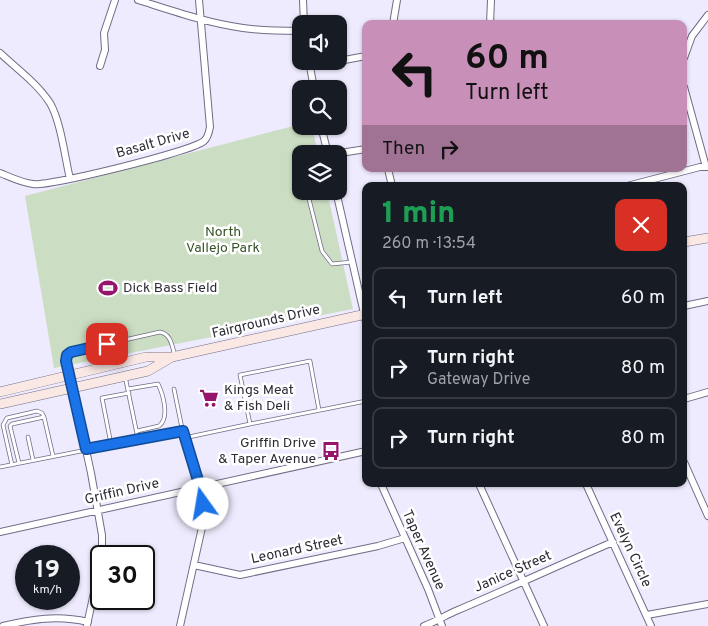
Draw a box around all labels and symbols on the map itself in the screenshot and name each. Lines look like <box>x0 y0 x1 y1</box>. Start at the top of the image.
street label: Basalt Drive <box>114 125 192 163</box>
park label: North Vallejo Park <box>186 224 260 257</box>
sports icon: Dick Bass Field <box>97 277 119 299</box>
place label: Dick Bass Field <box>123 280 217 297</box>
street label: Fairgrounds Drive <box>210 301 322 343</box>
pin <box>86 323 128 365</box>
place label: Kings Meat & Fish Deli <box>224 382 294 415</box>
supermarket icon: Kings Meat & Fish Deli <box>198 387 220 409</box>
place label: Griffin Drive & Taper Avenue <box>218 435 316 468</box>
bus stop icon: Griffin Drive & Taper Avenue <box>320 440 342 462</box>
street label: Griffin Drive <box>83 475 161 509</box>
position arrow <box>176 477 228 529</box>
street label: Taper Avenue <box>398 507 448 593</box>
street label: Evelyn Circle <box>605 510 655 590</box>
street label: Leonard Street <box>249 532 345 568</box>
speed limit sign: 30 <box>90 545 155 610</box>
street label: Janice Street <box>472 547 554 597</box>

